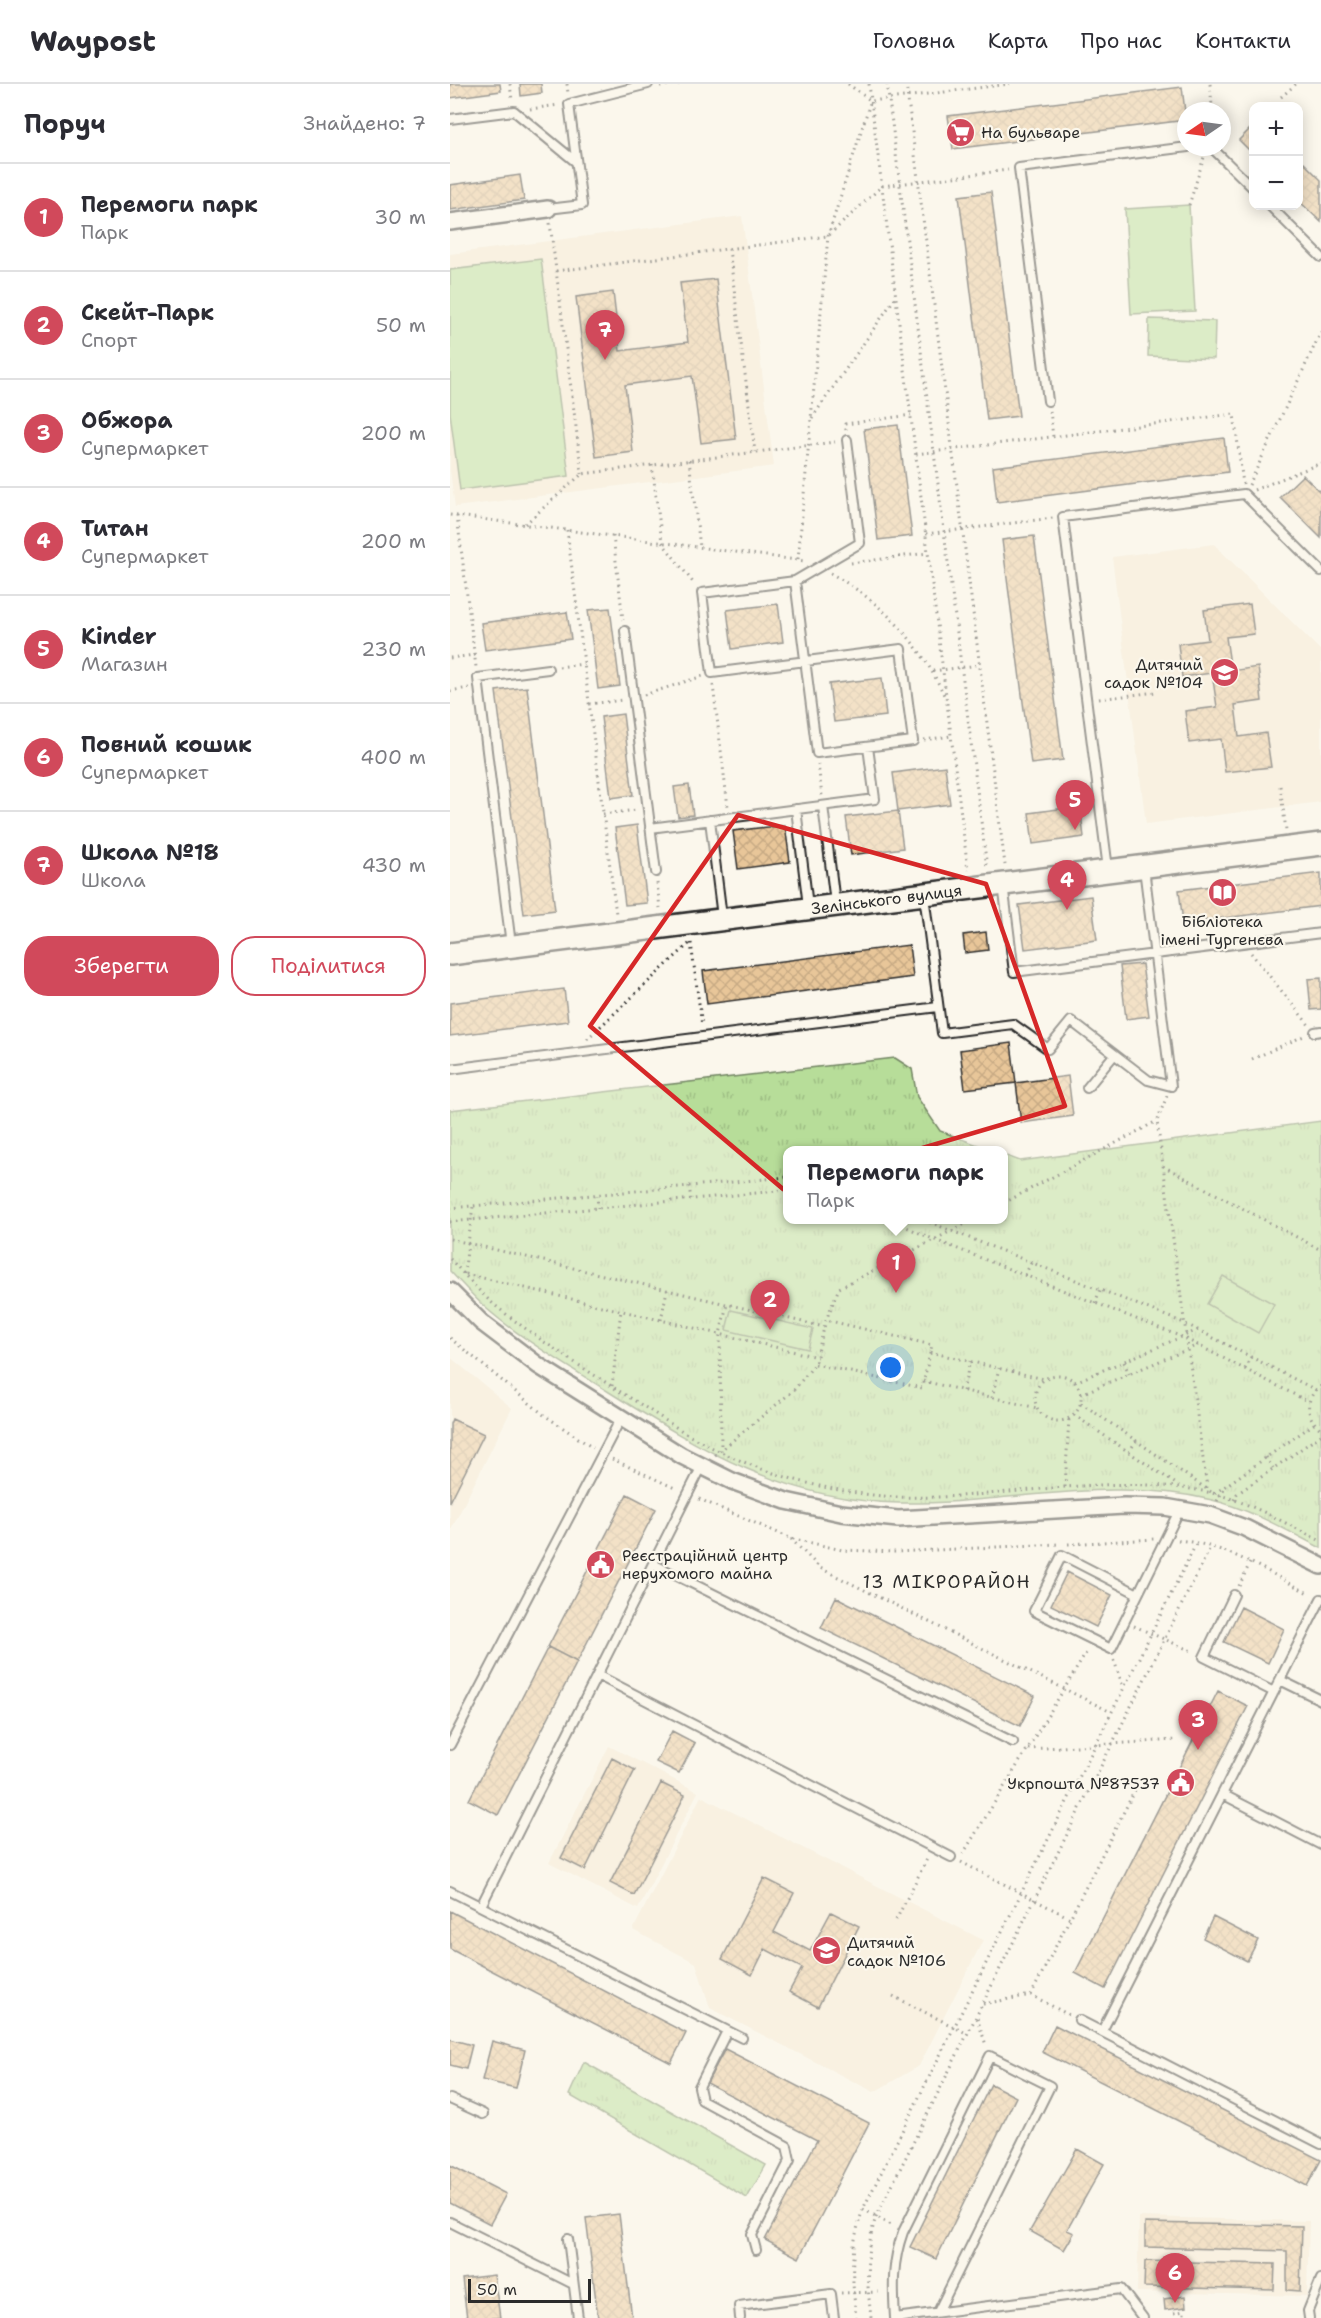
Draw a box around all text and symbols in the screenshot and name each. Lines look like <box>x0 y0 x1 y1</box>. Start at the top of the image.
text: Waypost <box>30 22 156 60</box>
text: Головна <box>873 27 955 55</box>
text: Карта <box>988 27 1048 55</box>
text: Про нас <box>1081 27 1162 55</box>
text: Контакти <box>1195 27 1291 55</box>
north arrow <box>1177 102 1231 156</box>
map controls <box>1249 102 1303 210</box>
button: + <box>1249 102 1303 156</box>
text: Поруч <box>24 106 106 141</box>
text: Знайдено: 7 <box>303 110 426 136</box>
supermarket icon: На бульваре <box>944 116 976 148</box>
place label: На бульваре <box>981 122 1080 143</box>
button: − <box>1249 156 1303 210</box>
text: Перемоги парк <box>81 190 258 219</box>
text: 1 <box>39 204 48 230</box>
text: 30 m <box>374 204 426 230</box>
text: Парк <box>81 219 128 245</box>
text: Скейт-Парк <box>81 298 214 327</box>
pin: 7 <box>586 310 624 360</box>
text: 2 <box>37 312 51 338</box>
text: 50 m <box>376 312 426 338</box>
text: Спорт <box>81 327 137 353</box>
text: Обжора <box>81 406 173 435</box>
text: 3 <box>37 420 51 446</box>
text: 200 m <box>361 420 426 446</box>
text: Супермаркет <box>81 435 208 461</box>
text: Титан <box>81 514 149 543</box>
text: 4 <box>37 528 51 554</box>
text: 200 m <box>361 528 426 554</box>
text: Супермаркет <box>81 543 208 569</box>
text: Kinder <box>81 622 157 651</box>
text: 5 <box>37 636 50 662</box>
text: 230 m <box>361 636 426 662</box>
text: Магазин <box>81 651 168 677</box>
place label: Дитячий садок №104 <box>1104 654 1203 693</box>
school or university icon: Дитячий садок №104 <box>1208 657 1240 689</box>
text: Повний кошик <box>81 730 252 759</box>
text: 6 <box>37 744 51 770</box>
text: 400 m <box>360 744 426 770</box>
text: Супермаркет <box>81 759 208 785</box>
pin: 5 <box>1056 780 1094 830</box>
text: Школа №18 <box>81 838 219 867</box>
text: 7 <box>37 852 51 878</box>
text: 430 m <box>362 852 426 878</box>
pin: 4 <box>1048 860 1086 910</box>
text: Школа <box>81 867 146 893</box>
library icon: Бібліотека імені Тургенєва <box>1206 877 1238 909</box>
street label: Зелінського вулиця <box>810 879 963 919</box>
place label: Бібліотека імені Тургенєва <box>1161 911 1283 950</box>
button: Зберегти <box>24 936 219 996</box>
button: Поділитися <box>231 936 426 996</box>
popup <box>783 1146 1008 1224</box>
text: Перемоги парк <box>807 1158 984 1187</box>
text: Парк <box>807 1187 855 1213</box>
pin: 1 <box>876 1244 916 1293</box>
pin: 2 <box>750 1280 790 1330</box>
your location <box>876 1353 905 1382</box>
place label: Реєстраційний центр нерухомого майна <box>622 1545 788 1584</box>
public building icon: Реєстраційний центр нерухомого майна <box>585 1548 617 1580</box>
district label: 13 МІКРОРАЙОН <box>863 1570 1031 1594</box>
pin: 3 <box>1178 1700 1218 1750</box>
public building icon: Укрпошта №87537 <box>1165 1767 1197 1799</box>
place label: Укрпошта №87537 <box>1007 1773 1160 1794</box>
place label: Дитячий садок №106 <box>847 1932 946 1971</box>
school or university icon: Дитячий садок №106 <box>810 1935 842 1967</box>
pin: 6 <box>1156 2254 1194 2303</box>
scale bar <box>468 2276 591 2304</box>
text: 50 m <box>477 2279 517 2300</box>

